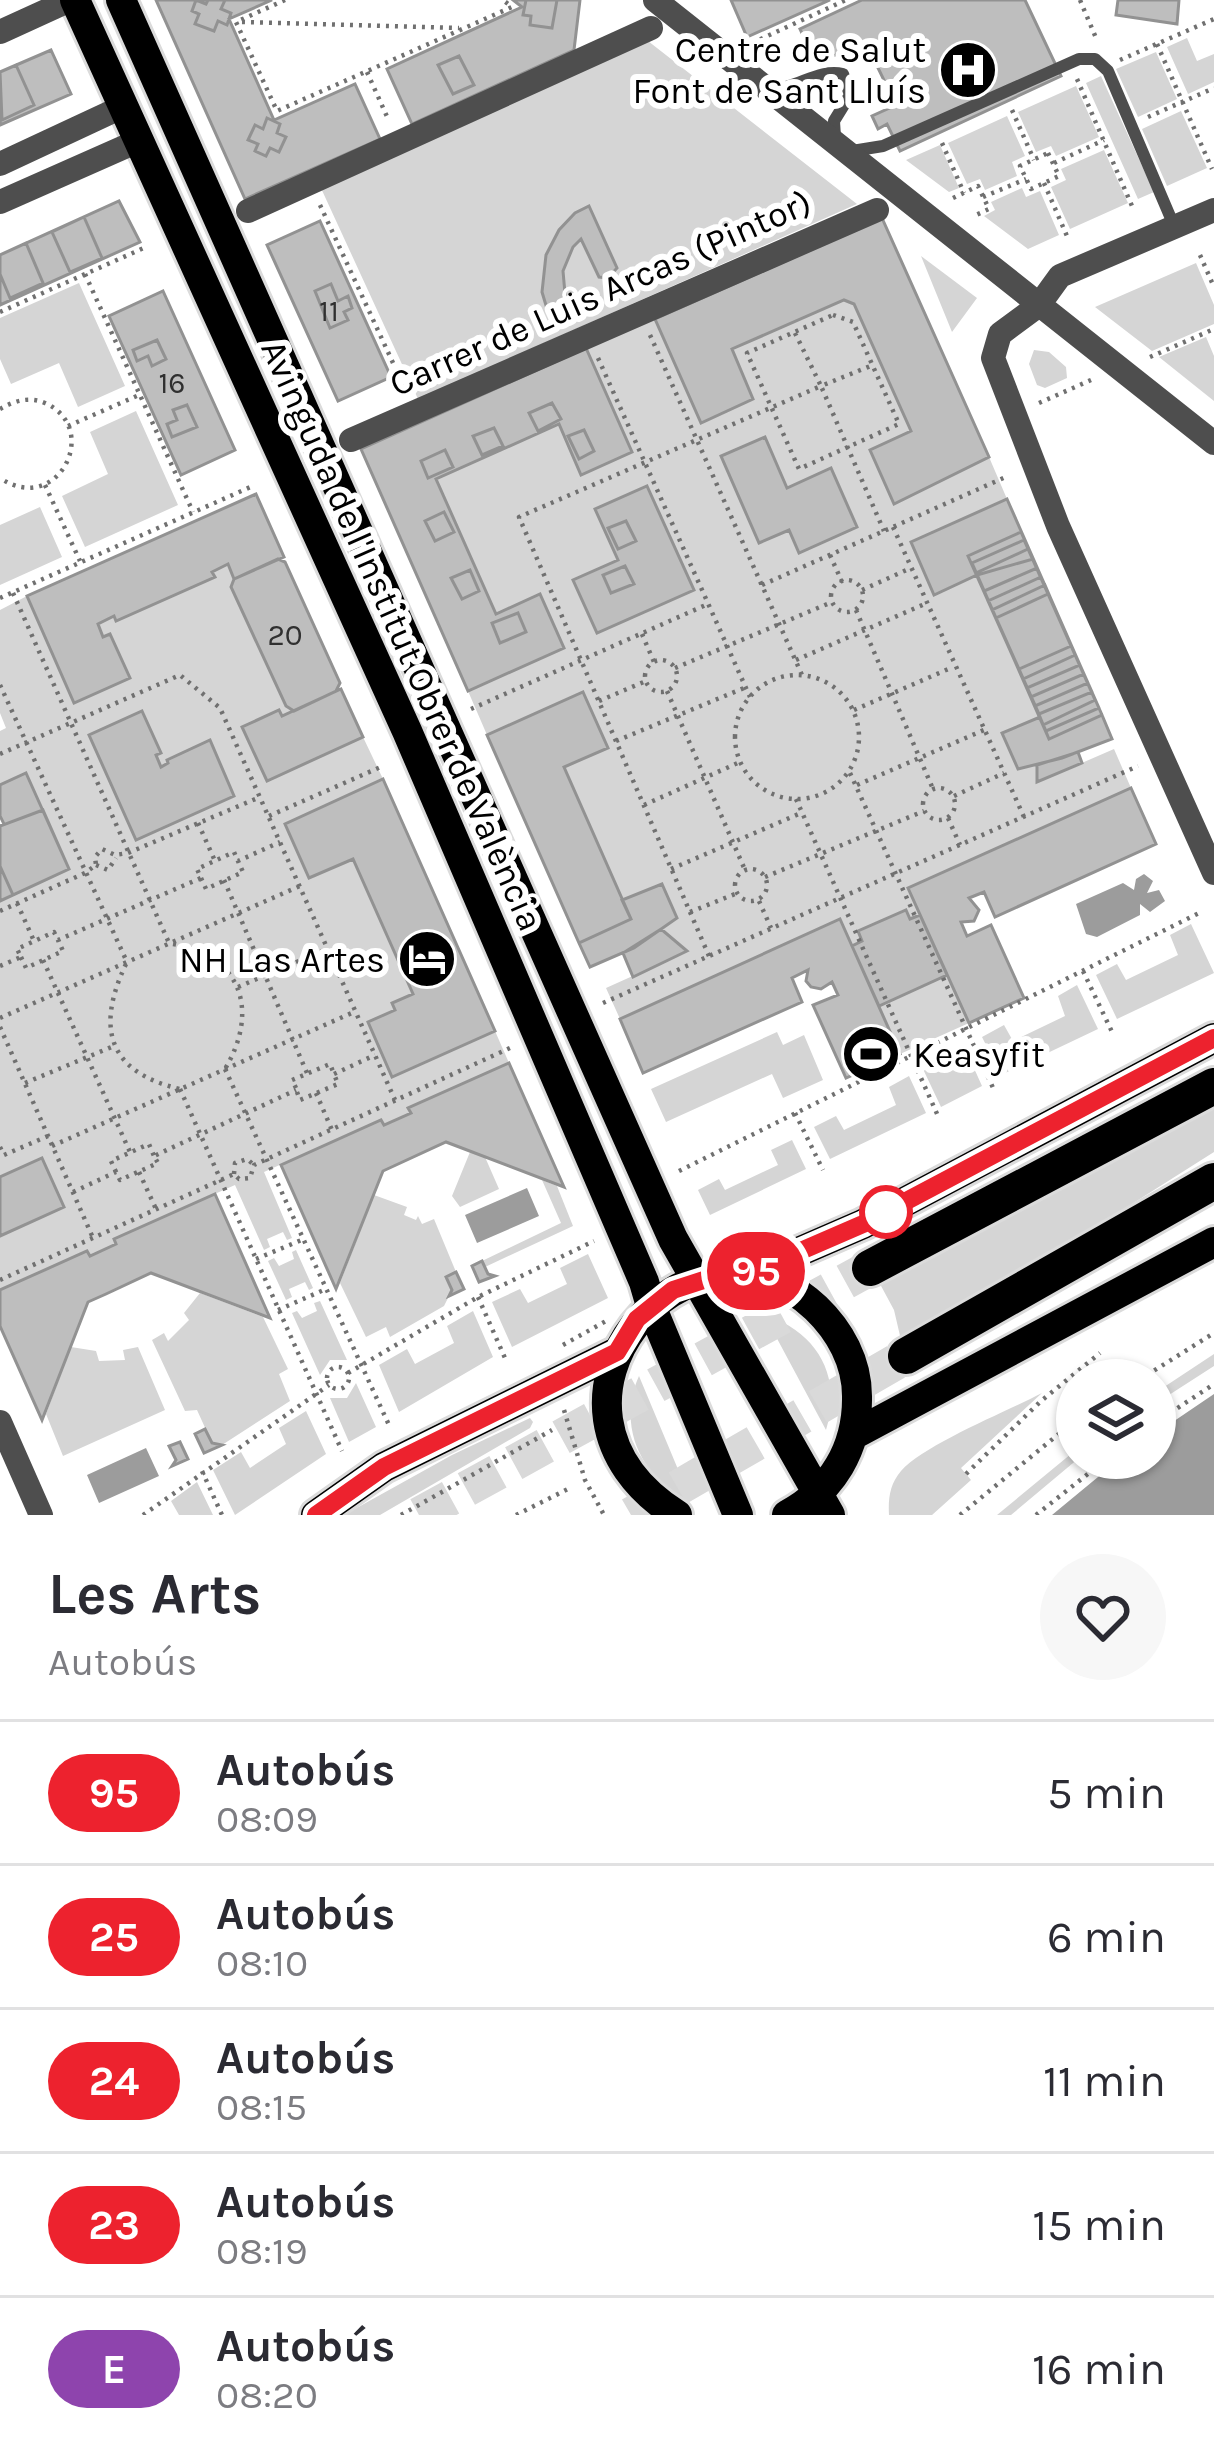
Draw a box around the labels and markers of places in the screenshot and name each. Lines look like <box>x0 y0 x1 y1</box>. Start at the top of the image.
place label: Centre de Salut Font de Sant Lluís <box>633 29 926 112</box>
hospital icon: Centre de Salut Font de Sant Lluís <box>937 39 999 101</box>
hotel icon: NH Las Artes <box>396 928 458 990</box>
place label: NH Las Artes <box>179 939 385 981</box>
sports icon: Keasyfit <box>840 1023 902 1085</box>
place label: Keasyfit <box>913 1034 1045 1076</box>
unlabelled marker <box>861 1187 911 1237</box>

